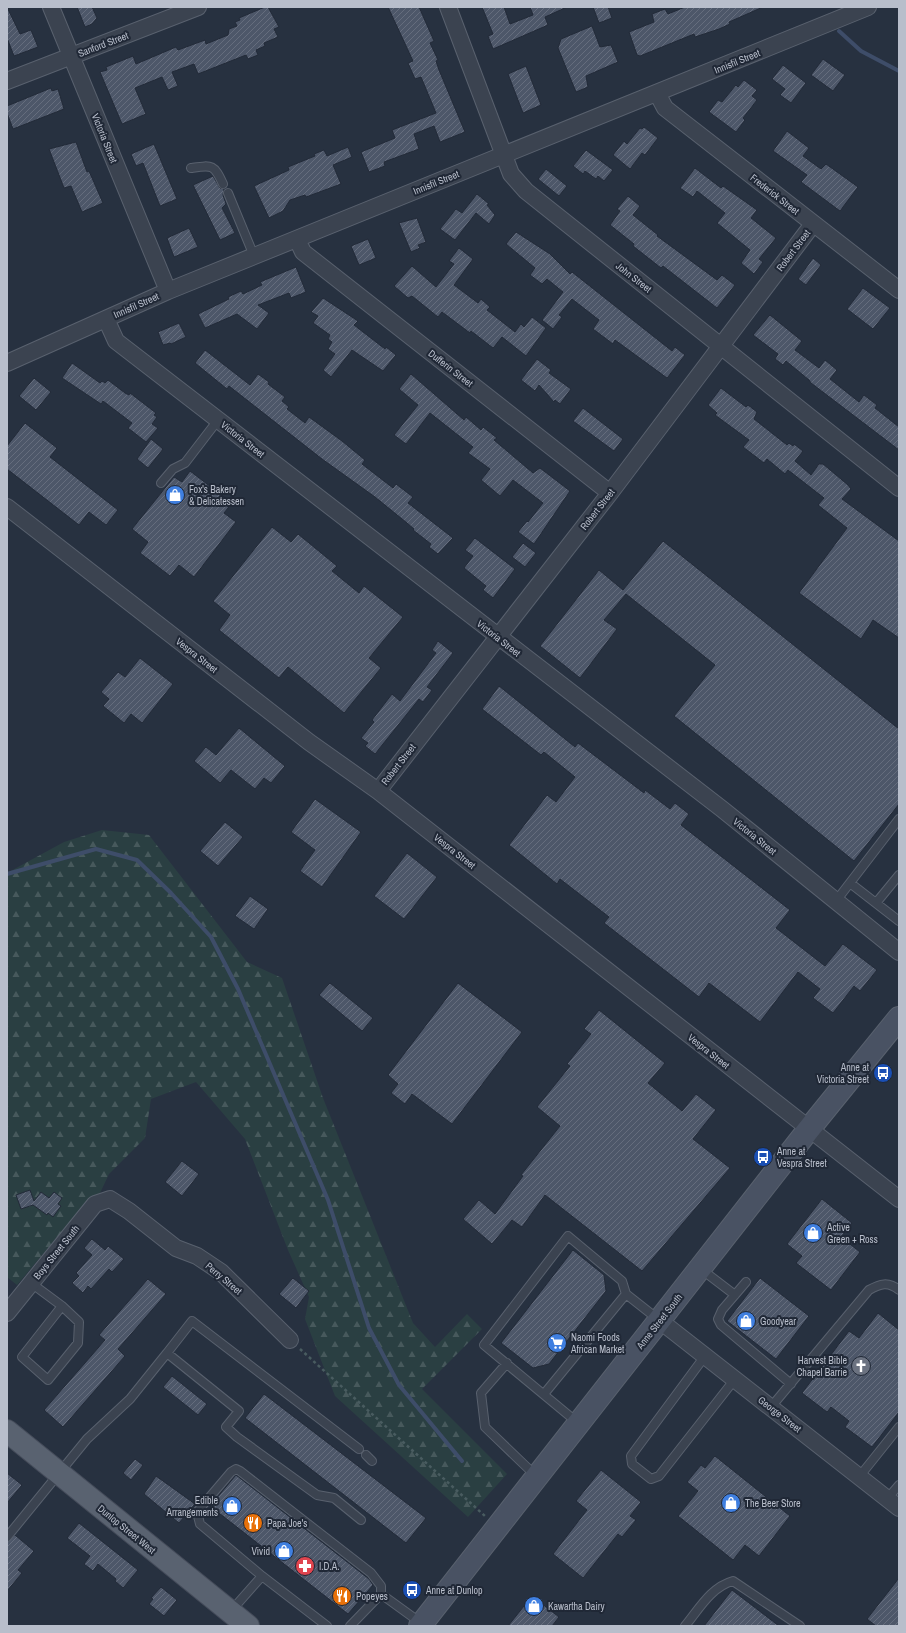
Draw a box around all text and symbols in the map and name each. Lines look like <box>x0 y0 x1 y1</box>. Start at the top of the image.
street label: Sanford Street <box>76 29 131 60</box>
street label: Innisfil Street <box>712 46 763 77</box>
street label: Victoria Street <box>89 112 121 166</box>
street label: Innisfil Street <box>411 167 462 198</box>
street label: Frederick Street <box>748 171 802 218</box>
street label: Robert Street <box>774 226 814 274</box>
street label: John Street <box>613 259 655 296</box>
street label: Innisfil Street <box>111 289 162 321</box>
street label: Dufferin Street <box>426 347 476 390</box>
street label: Victoria Street <box>218 418 268 461</box>
place label: Fox's Bakery & Delicatessen <box>189 483 244 508</box>
shop icon: Fox's Bakery & Delicatessen <box>164 484 186 506</box>
street label: Robert Street <box>577 486 618 533</box>
street label: Victoria Street <box>474 617 524 660</box>
street label: Vespra Street <box>173 635 221 676</box>
street label: Robert Street <box>378 741 419 788</box>
street label: Victoria Street <box>730 815 780 858</box>
street label: Vespra Street <box>431 831 479 872</box>
street label: Vespra Street <box>685 1031 733 1072</box>
place label: Anne at Victoria Street <box>817 1061 870 1086</box>
bus stop icon: Anne at Victoria Street <box>872 1062 894 1084</box>
place label: Anne at Vespra Street <box>776 1145 827 1170</box>
bus stop icon: Anne at Vespra Street <box>752 1146 774 1168</box>
place label: Active Green + Ross <box>826 1221 878 1246</box>
shop icon: Active Green + Ross <box>802 1222 824 1244</box>
street label: Boys Street South <box>31 1223 82 1282</box>
street label: Perry Street <box>203 1259 245 1298</box>
street label: Anne Street South <box>633 1291 685 1353</box>
shop icon: Goodyear <box>735 1310 757 1332</box>
place label: Goodyear <box>760 1315 796 1328</box>
place label: Naomi Foods African Market <box>570 1331 625 1356</box>
supermarket icon: Naomi Foods African Market <box>546 1332 568 1354</box>
place label: Harvest Bible Chapel Barrie <box>796 1354 847 1379</box>
church icon: Harvest Bible Chapel Barrie <box>850 1355 872 1377</box>
street label: George Street <box>755 1393 805 1436</box>
shop icon: The Beer Store <box>720 1492 742 1514</box>
place label: Edible Arrangements <box>166 1494 218 1519</box>
shop icon: Edible Arrangements <box>221 1495 243 1517</box>
place label: The Beer Store <box>745 1497 801 1510</box>
street label: Dunlop Street West <box>95 1502 159 1557</box>
restaurant icon: Papa Joe's <box>242 1512 264 1534</box>
place label: Papa Joe's <box>267 1517 307 1530</box>
shop icon: Vivid <box>273 1540 295 1562</box>
place label: Vivid <box>251 1545 270 1558</box>
pharmacy icon: I.D.A. <box>294 1555 316 1577</box>
place label: I.D.A. <box>319 1560 340 1573</box>
bus stop icon: Anne at Dunlop <box>401 1579 423 1601</box>
place label: Anne at Dunlop <box>425 1584 483 1597</box>
restaurant icon: Popeyes <box>331 1585 353 1607</box>
place label: Popeyes <box>356 1590 388 1603</box>
shop icon: Kawartha Dairy <box>523 1595 545 1617</box>
place label: Kawartha Dairy <box>548 1600 605 1613</box>

